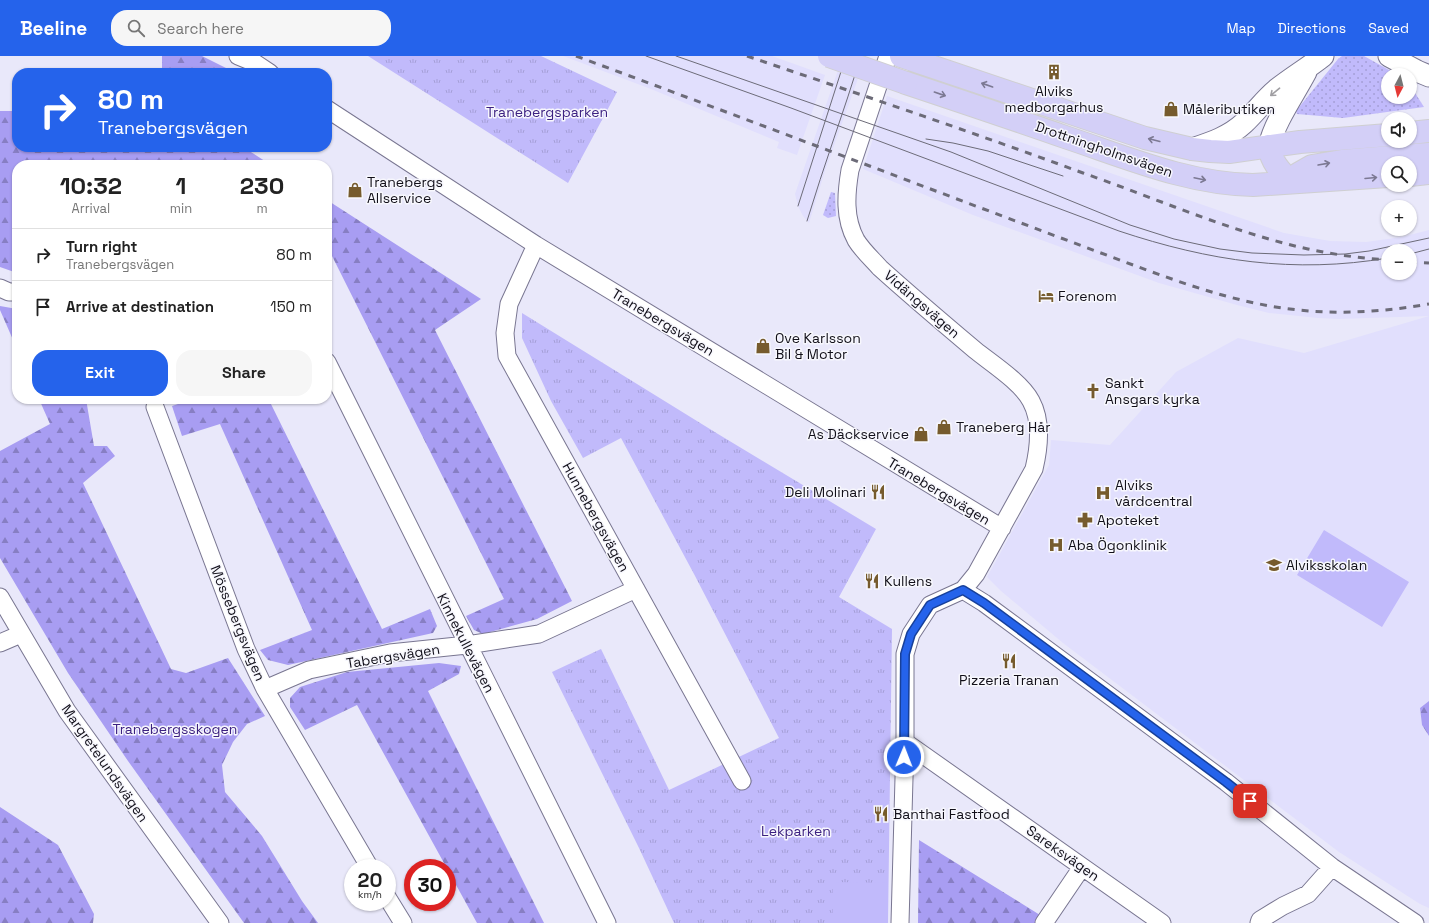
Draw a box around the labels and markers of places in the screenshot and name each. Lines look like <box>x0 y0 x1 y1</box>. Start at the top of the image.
building icon: Alviks medborgarhus <box>1045 63 1063 81</box>
place label: Alviks medborgarhus <box>1005 82 1103 116</box>
shop icon: Måleributiken <box>1162 100 1180 118</box>
place label: Måleributiken <box>1183 100 1275 118</box>
place label: Tranebergs Allservice <box>367 173 443 207</box>
shop icon: Tranebergs Allservice <box>346 181 364 199</box>
hotel icon: Forenom <box>1037 287 1055 305</box>
place label: Forenom <box>1058 287 1117 305</box>
place label: Ove Karlsson Bil & Motor <box>775 329 861 363</box>
shop icon: Ove Karlsson Bil & Motor <box>754 337 772 355</box>
place label: Sankt Ansgars kyrka <box>1105 374 1200 408</box>
church icon: Sankt Ansgars kyrka <box>1084 382 1102 400</box>
shop icon: Traneberg Hår <box>935 418 953 436</box>
place label: Traneberg Hår <box>956 418 1051 436</box>
place label: As Däckservice <box>808 425 909 443</box>
shop icon: As Däckservice <box>912 425 930 443</box>
place label: Alviks vårdcentral <box>1115 476 1192 510</box>
place label: Deli Molinari <box>785 483 866 501</box>
restaurant icon: Deli Molinari <box>869 483 887 501</box>
hospital icon: Alviks vårdcentral <box>1094 484 1112 502</box>
pharmacy icon: Apoteket <box>1076 511 1094 529</box>
place label: Apoteket <box>1097 511 1159 529</box>
hospital icon: Aba Ögonklinik <box>1047 536 1065 554</box>
place label: Aba Ögonklinik <box>1068 536 1167 554</box>
school or university icon: Alviksskolan <box>1265 556 1283 574</box>
place label: Alviksskolan <box>1286 556 1367 574</box>
restaurant icon: Kullens <box>863 572 881 590</box>
place label: Kullens <box>884 572 932 590</box>
restaurant icon: Pizzeria Tranan <box>1000 652 1018 670</box>
place label: Pizzeria Tranan <box>959 671 1059 689</box>
pin <box>1233 784 1267 818</box>
restaurant icon: Banthai Fastfood <box>872 805 890 823</box>
place label: Banthai Fastfood <box>893 805 1010 823</box>

